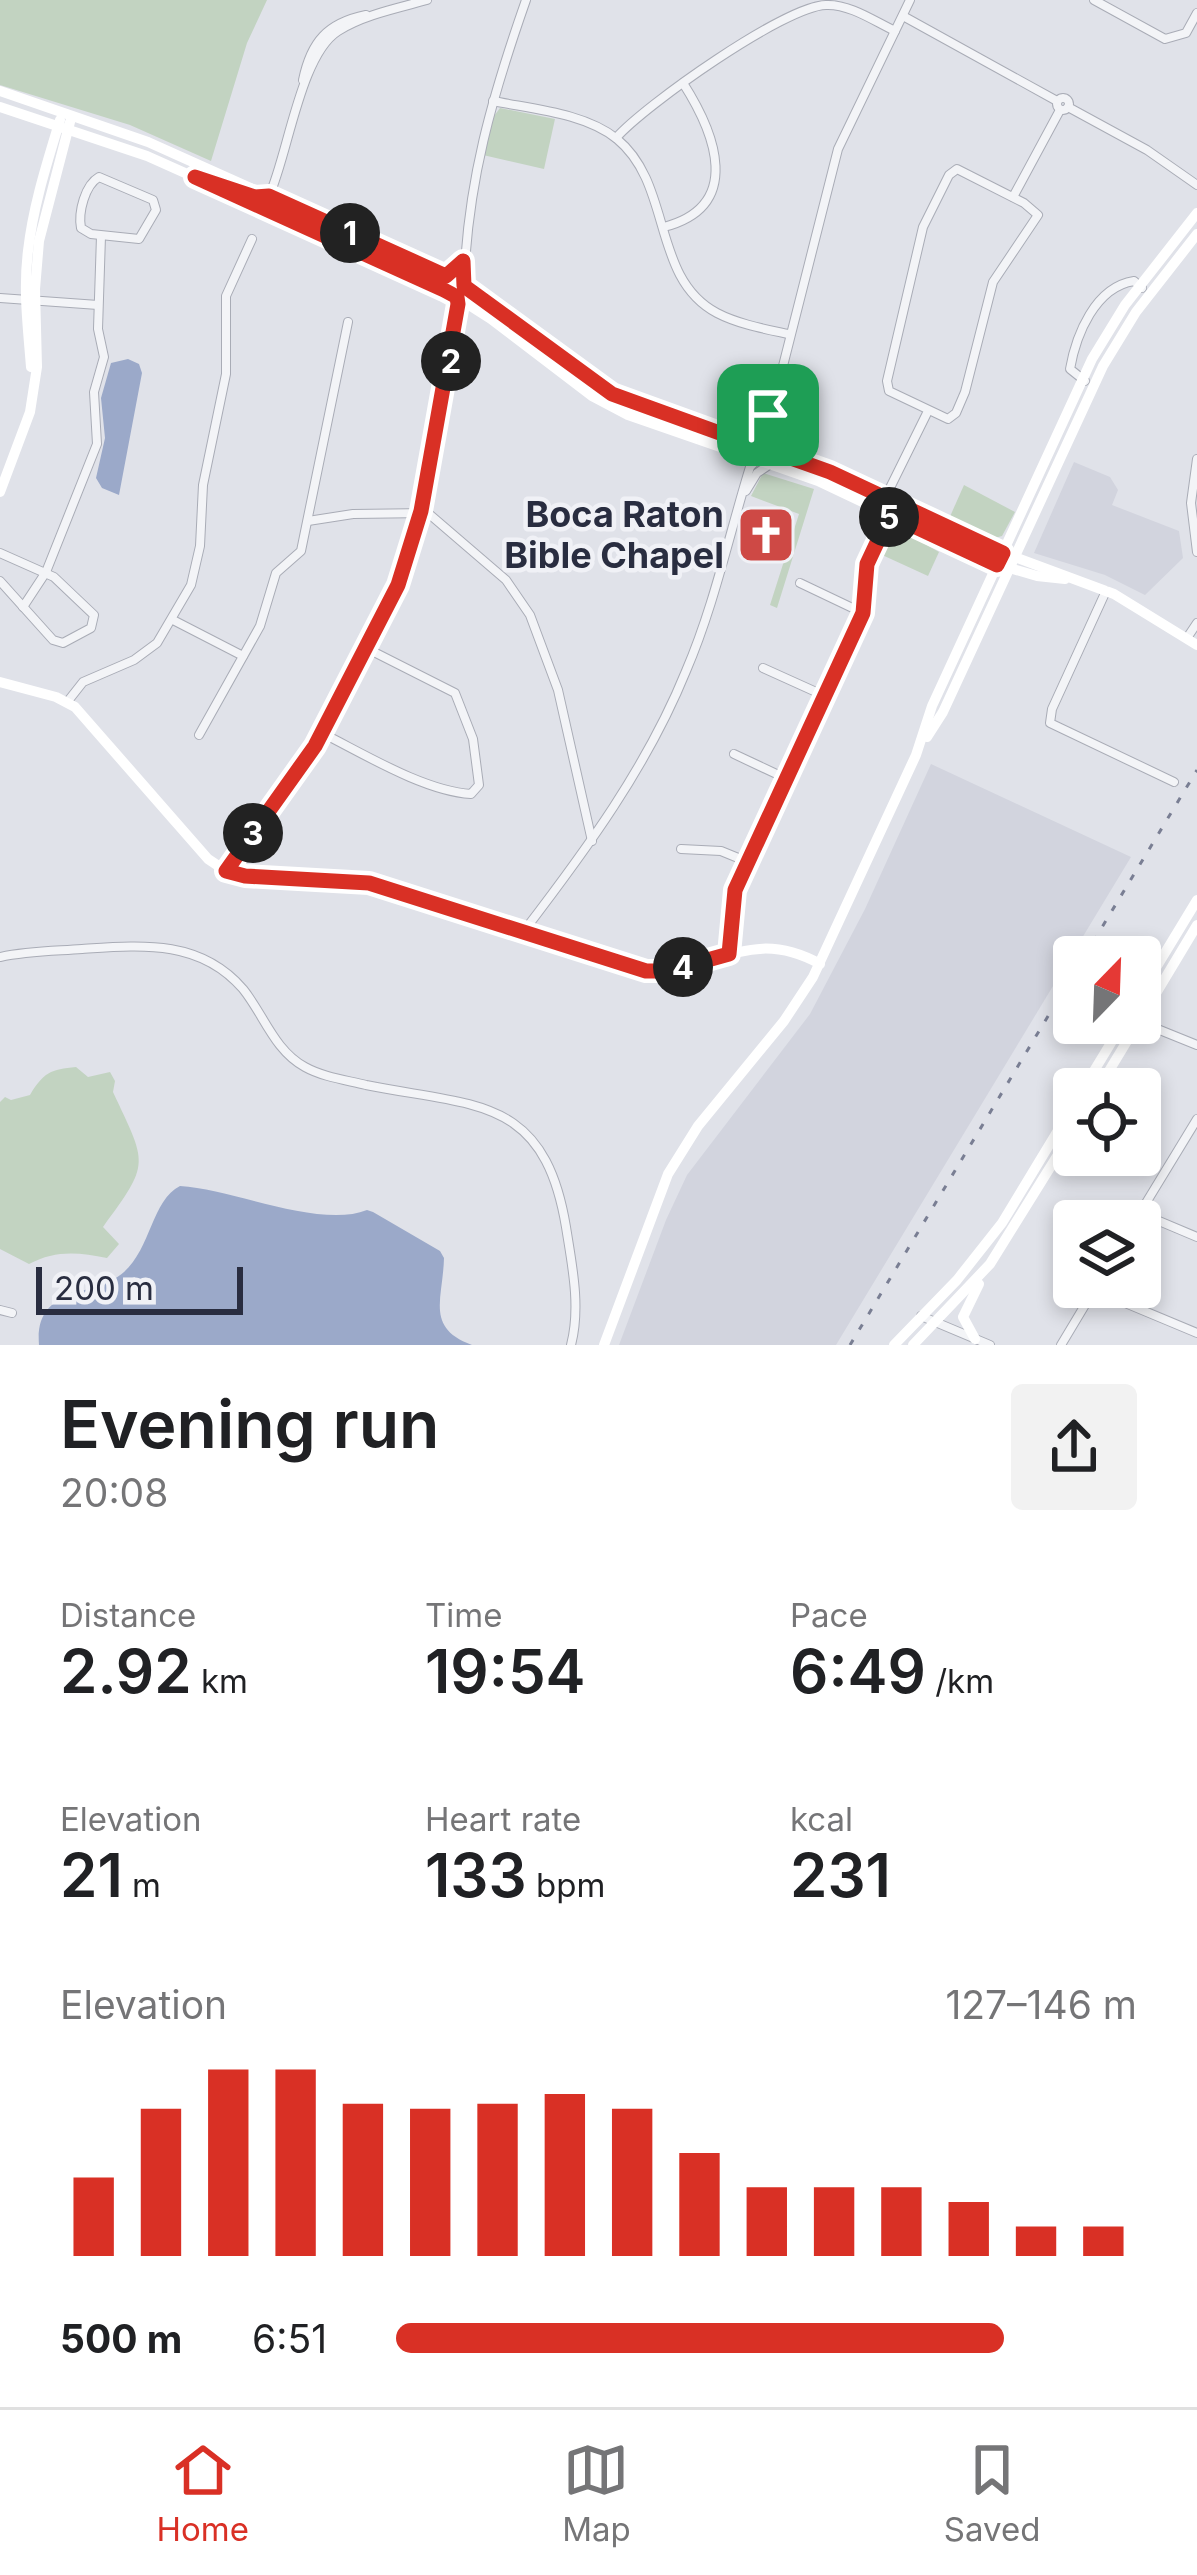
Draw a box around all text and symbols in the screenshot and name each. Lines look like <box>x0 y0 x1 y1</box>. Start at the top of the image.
pin: 1 <box>320 203 380 263</box>
text: 1 <box>343 213 357 253</box>
pin: 2 <box>421 331 481 391</box>
text: 2 <box>441 341 461 381</box>
pin <box>717 364 819 466</box>
icon: arrive <box>735 382 801 448</box>
pin: 5 <box>859 487 919 547</box>
place label: Boca Raton Bible Chapel <box>504 492 724 577</box>
text: 5 <box>878 497 900 537</box>
church icon: Boca Raton Bible Chapel <box>735 504 797 566</box>
pin: 3 <box>223 803 283 863</box>
text: 3 <box>242 813 264 853</box>
north arrow <box>1053 936 1161 1044</box>
map controls <box>1053 936 1161 1308</box>
pin: 4 <box>653 937 713 997</box>
text: 4 <box>672 947 694 987</box>
button: locate <box>1053 1068 1161 1176</box>
button: layers <box>1053 1200 1161 1308</box>
scale bar <box>36 1261 243 1314</box>
text: 200 m <box>54 1268 154 1308</box>
text: Evening run <box>60 1384 439 1464</box>
button: share <box>1011 1384 1137 1510</box>
text: 20:08 <box>60 1469 168 1516</box>
text: Distance <box>60 1595 196 1635</box>
text: Time <box>425 1595 502 1635</box>
text: Pace <box>790 1595 868 1635</box>
text: 2.92 <box>60 1635 192 1707</box>
text: 19:54 <box>425 1635 586 1707</box>
text: 6:49 <box>790 1635 926 1707</box>
text: km <box>192 1661 248 1701</box>
text: /km <box>926 1661 994 1701</box>
text: Elevation <box>60 1799 201 1839</box>
text: Heart rate <box>425 1799 581 1839</box>
text: kcal <box>790 1799 853 1839</box>
text: 21 <box>60 1839 123 1911</box>
text: 133 <box>425 1839 527 1911</box>
text: 231 <box>790 1839 891 1911</box>
text: m <box>123 1865 161 1905</box>
text: bpm <box>527 1865 605 1905</box>
text: Elevation <box>60 1981 227 2028</box>
text: 127–146 m <box>945 1981 1137 2028</box>
text: 500 m <box>60 2315 182 2362</box>
text: 6:51 <box>252 2315 327 2362</box>
tab: Home <box>157 2437 249 2549</box>
tab: Map <box>562 2437 631 2549</box>
tab: Saved <box>944 2437 1040 2549</box>

